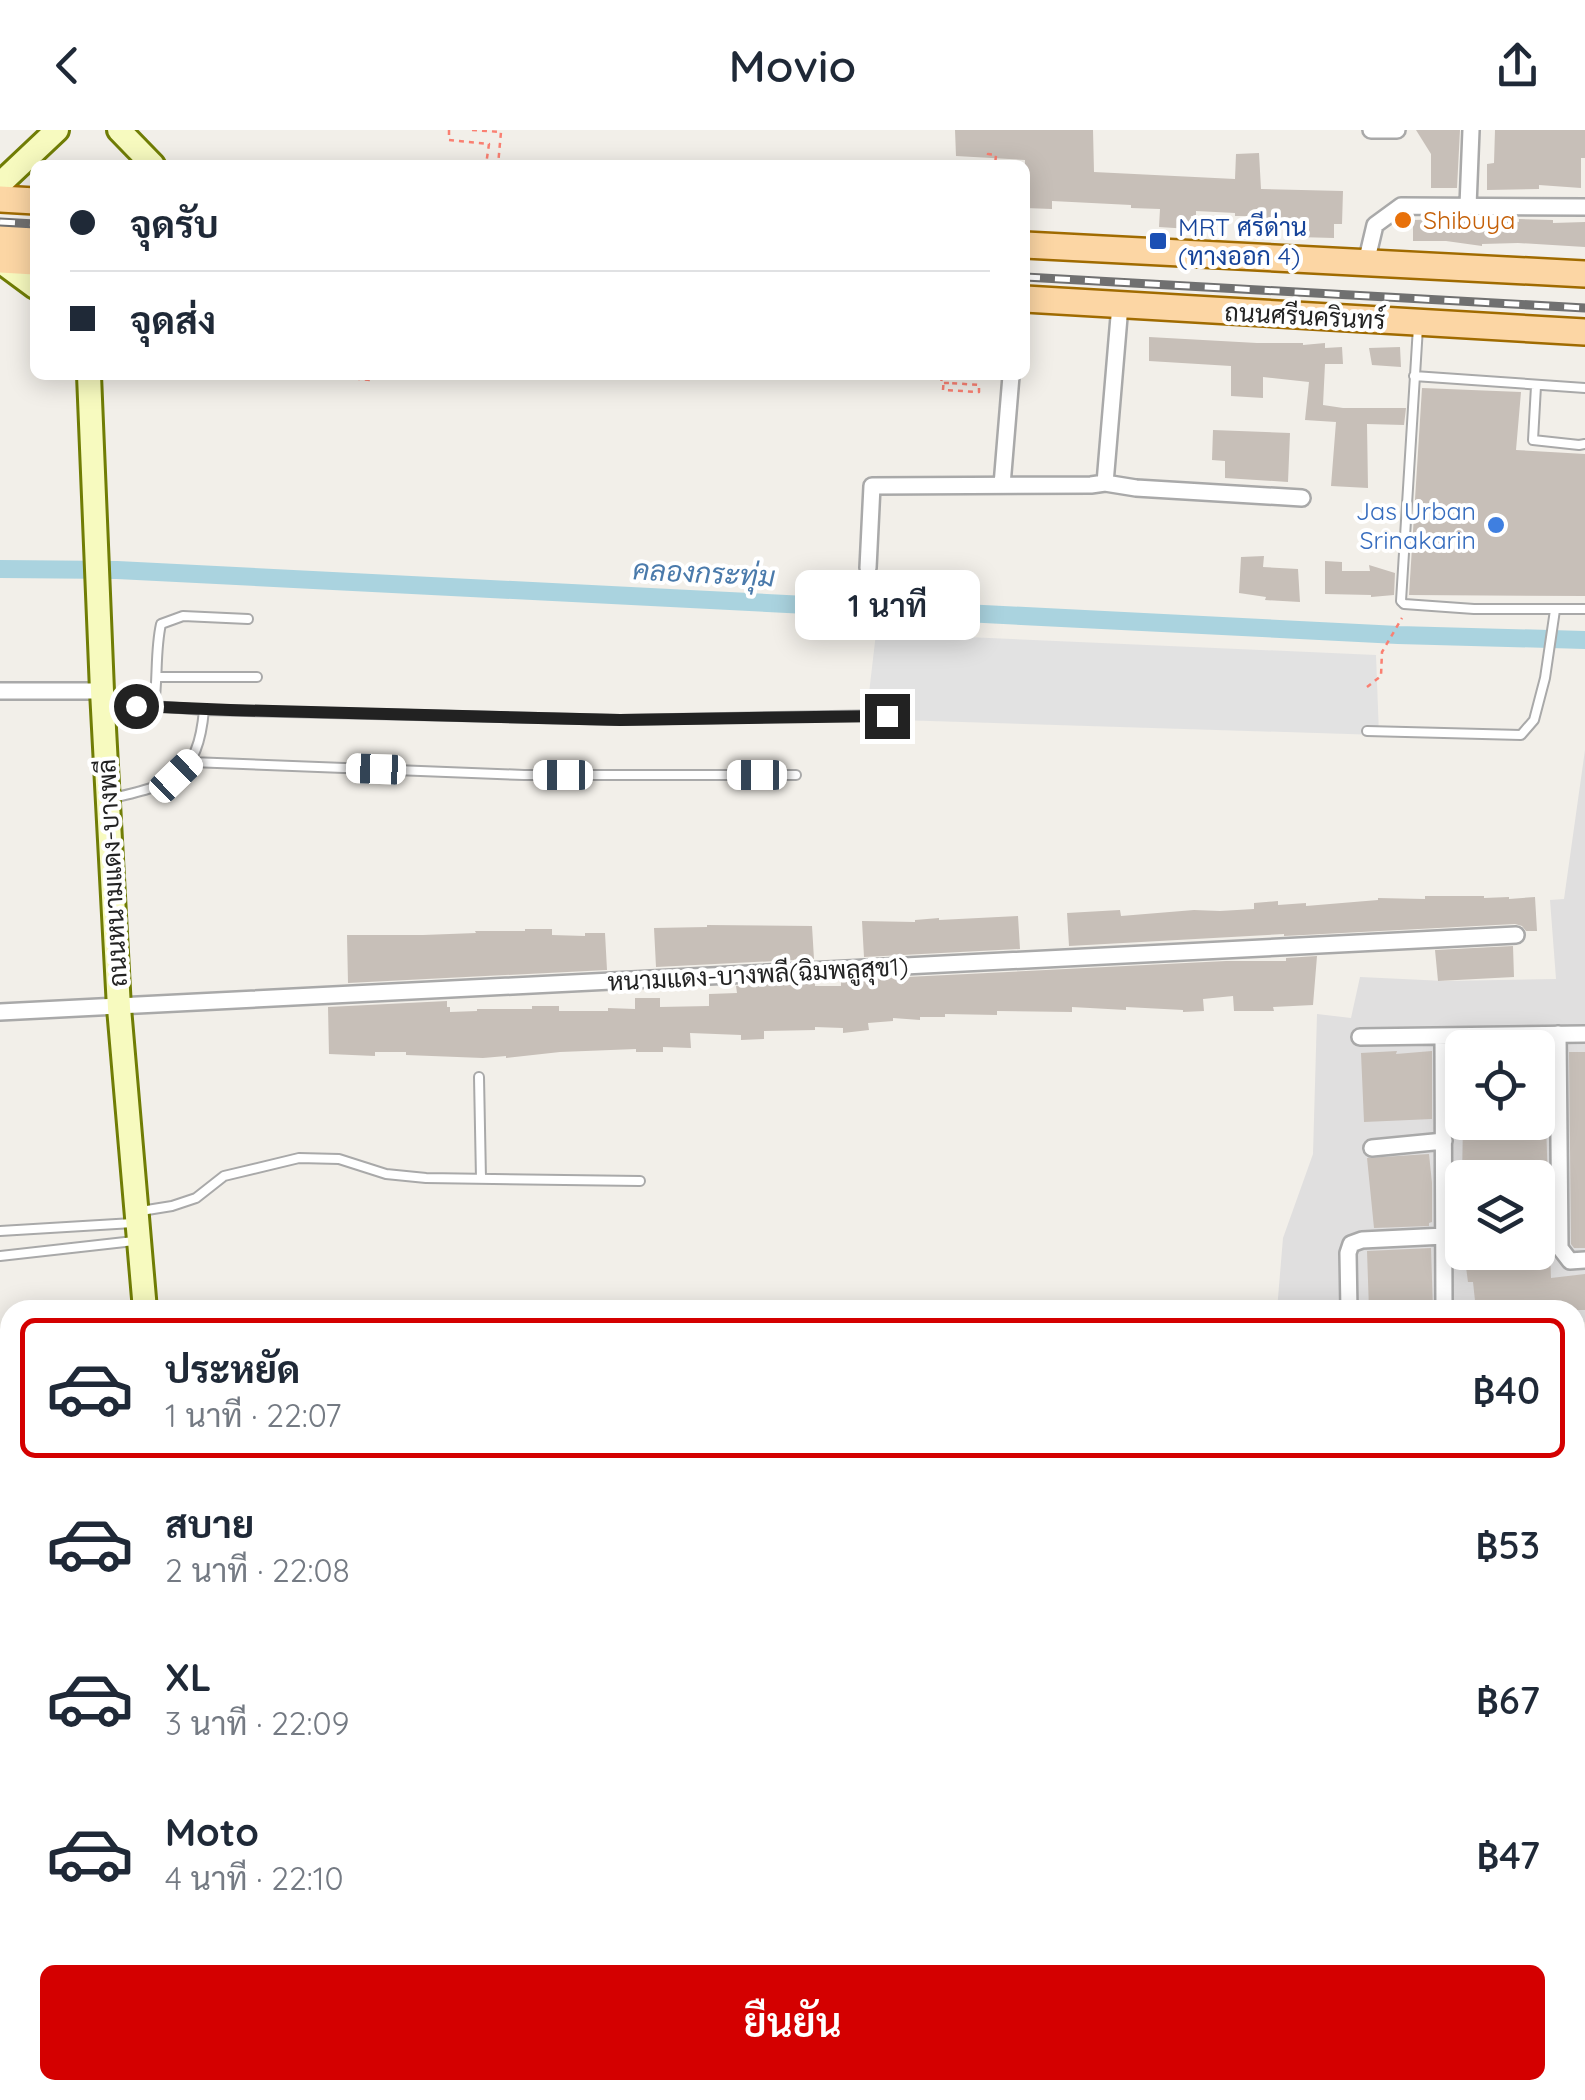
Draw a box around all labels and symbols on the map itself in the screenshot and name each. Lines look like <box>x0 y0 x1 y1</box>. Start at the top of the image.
place label: Shibuya <box>1423 204 1515 235</box>
marker: Shibuya <box>1392 209 1414 231</box>
place label: MRT ศรีด่าน (ทางออก 4) <box>1178 211 1307 271</box>
marker: MRT ศรีด่าน (ทางออก 4) <box>1147 230 1169 252</box>
street label: ถนนศรีนครินทร์ <box>1224 295 1386 335</box>
place label: Jas Urban Srinakarin <box>1356 495 1476 555</box>
marker: Jas Urban Srinakarin <box>1485 514 1507 536</box>
water label: คลองกระทุ่ม <box>632 551 776 597</box>
callout: 1 นาที <box>794 571 980 641</box>
route start <box>114 684 159 729</box>
route end <box>865 694 910 739</box>
car <box>144 744 208 808</box>
car <box>345 753 407 785</box>
street label: ถนนหนามแดง-บางพลี <box>90 758 133 988</box>
car <box>533 760 593 790</box>
car <box>727 760 787 790</box>
street label: หนามแดง-บางพลี(ฉิมพลูสุข1) <box>607 950 909 1000</box>

